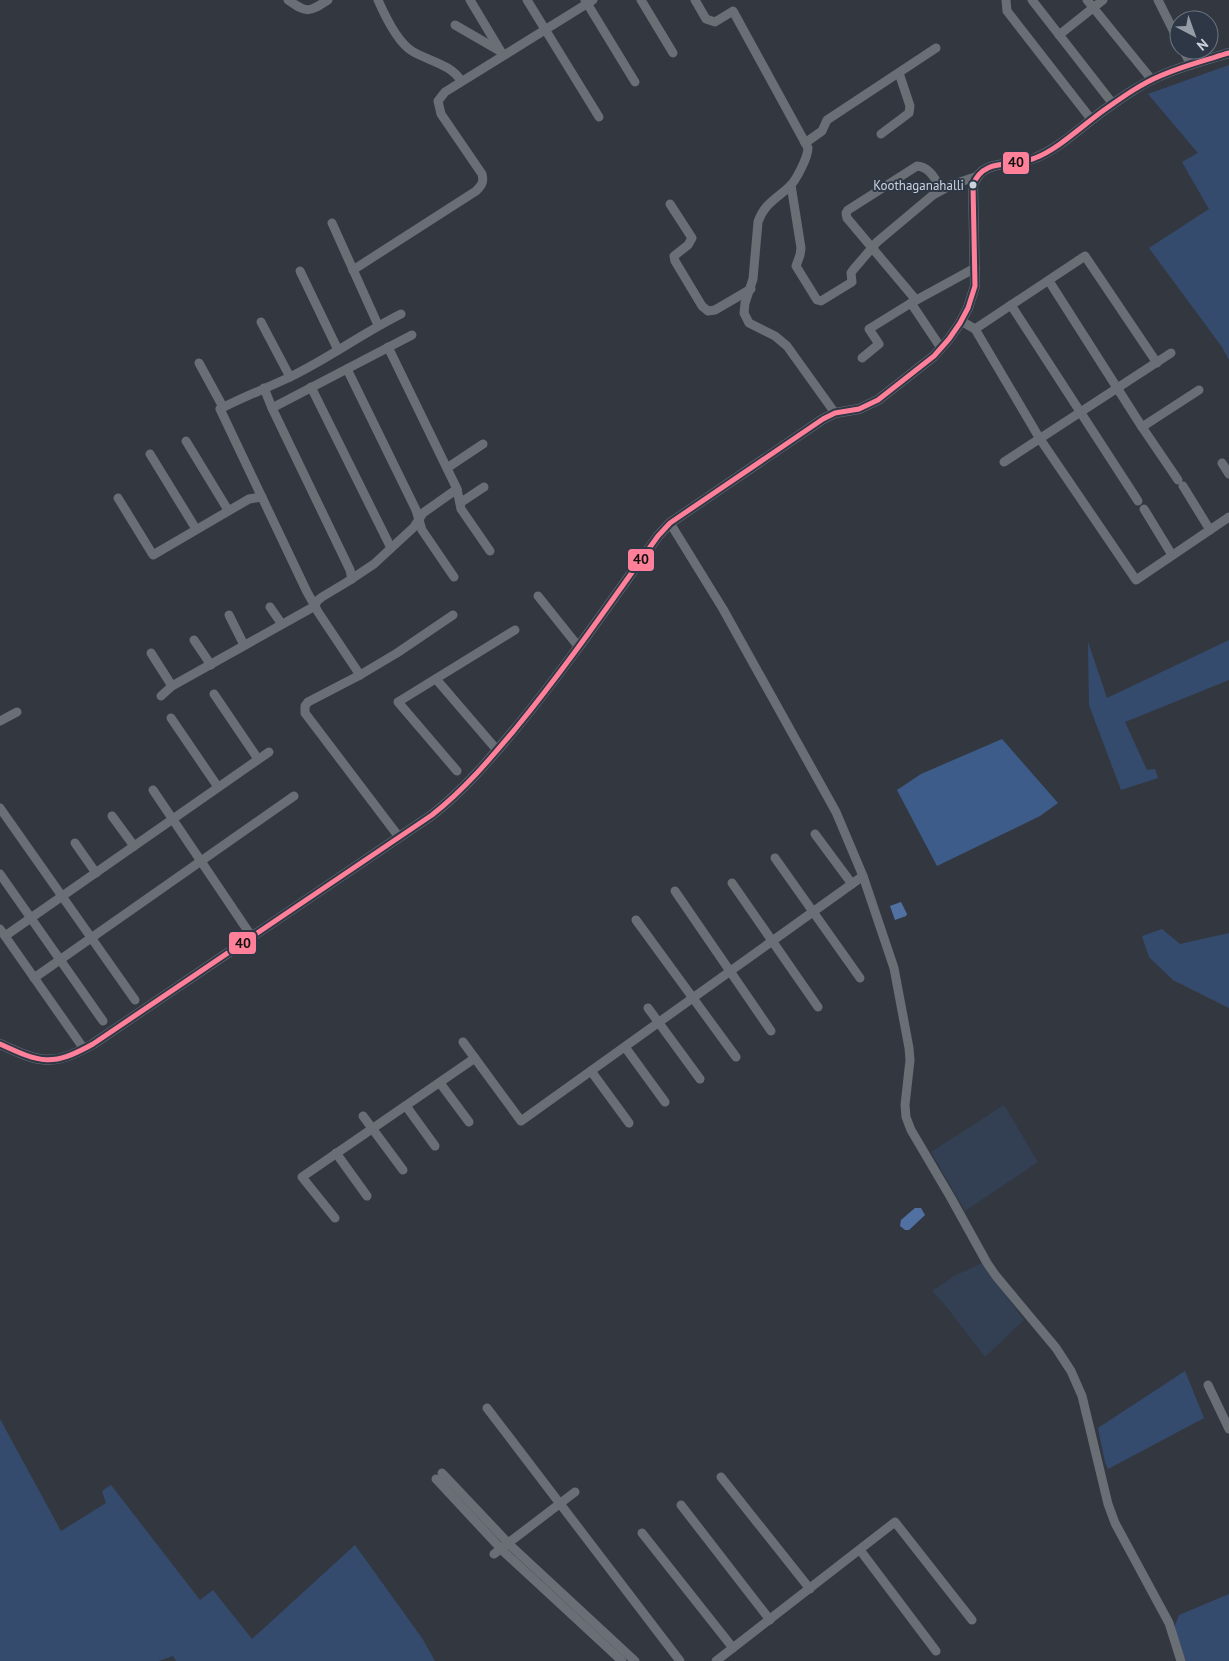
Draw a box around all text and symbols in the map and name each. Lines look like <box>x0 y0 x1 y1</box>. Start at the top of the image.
north arrow <box>1169 10 1219 60</box>
text: N <box>1193 35 1212 55</box>
line badge: 40 <box>1002 151 1030 175</box>
text: 40 <box>1008 153 1024 171</box>
place label: Koothaganahalli <box>873 177 964 194</box>
marker: Koothaganahalli <box>968 180 978 190</box>
line badge: 40 <box>627 548 655 572</box>
text: 40 <box>633 550 649 568</box>
line badge: 40 <box>228 931 257 955</box>
text: 40 <box>235 934 251 952</box>

